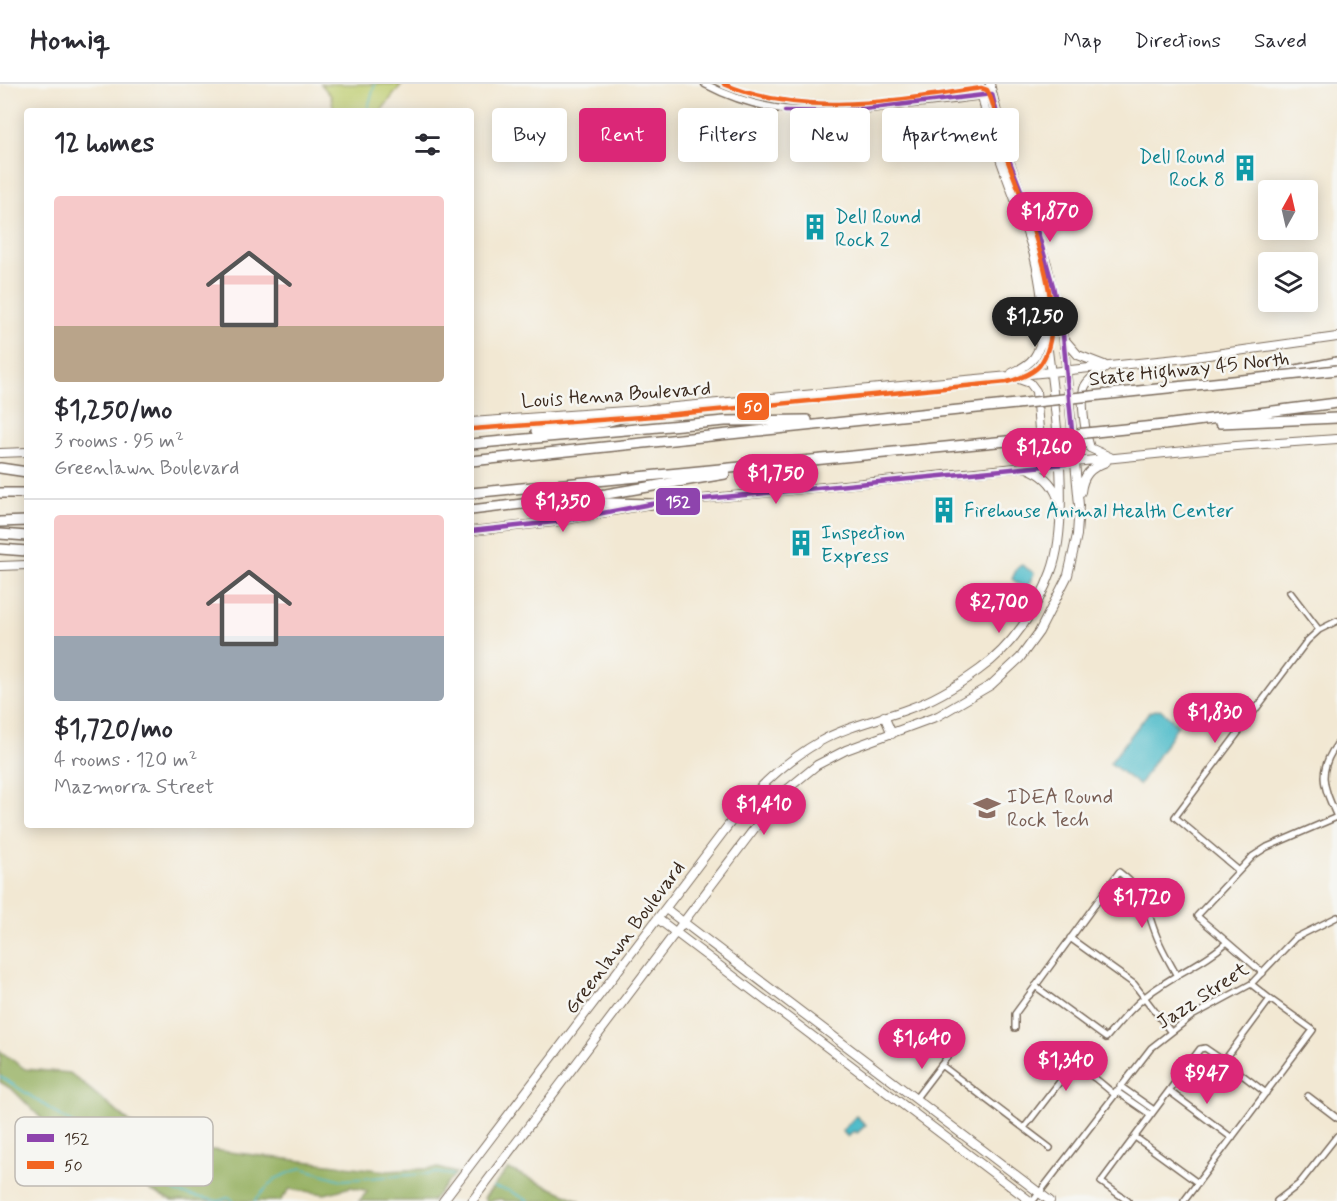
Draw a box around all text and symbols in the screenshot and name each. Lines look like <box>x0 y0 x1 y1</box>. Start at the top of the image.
text: Homiq <box>30 23 110 60</box>
text: Map <box>1063 27 1102 55</box>
text: Directions <box>1135 27 1221 55</box>
text: Saved <box>1254 27 1307 55</box>
chip: Buy <box>492 108 567 162</box>
chip: Rent <box>579 108 666 162</box>
chip: Filters <box>678 108 778 162</box>
chip: New <box>790 108 870 162</box>
chip: Apartment <box>882 108 1019 162</box>
text: 12 homes <box>54 127 154 161</box>
icon: filters <box>411 128 444 161</box>
place label: Dell Round Rock 8 <box>1139 144 1225 194</box>
building icon: Dell Round Rock 8 <box>1230 153 1260 183</box>
north arrow <box>1258 180 1318 240</box>
map controls <box>1258 180 1318 312</box>
pin: $1,870 <box>1001 192 1099 243</box>
text: $1,870 <box>1021 198 1079 225</box>
place label: Dell Round Rock 2 <box>835 204 921 254</box>
building icon: Dell Round Rock 2 <box>800 212 830 242</box>
icon: home <box>195 235 303 343</box>
button: layers <box>1258 252 1318 312</box>
pin: $1,250 <box>986 297 1084 348</box>
text: $1,250 <box>1006 303 1064 330</box>
street label: State Highway 45 North <box>1088 346 1291 395</box>
street label: Louis Henna Boulevard <box>520 375 712 416</box>
line badge: 50 <box>736 392 770 421</box>
text: $1,250/mo <box>54 394 172 428</box>
text: 50 <box>744 397 762 418</box>
text: 3 rooms · 95 m² <box>54 428 184 455</box>
pin: $1,260 <box>995 428 1093 479</box>
text: $1,260 <box>1016 434 1072 461</box>
pin: $1,750 <box>727 454 825 505</box>
text: Greenlawn Boulevard <box>54 455 239 482</box>
text: $1,750 <box>747 460 805 487</box>
pin: $1,350 <box>514 482 612 533</box>
line badge: 152 <box>655 487 701 516</box>
text: $1,350 <box>535 488 591 515</box>
text: 152 <box>665 492 691 513</box>
building icon: Firehouse Animal Health Center <box>929 495 959 525</box>
place label: Firehouse Animal Health Center <box>964 498 1234 525</box>
place label: Inspection Express <box>821 520 905 570</box>
building icon: Inspection Express <box>786 528 816 558</box>
icon: home <box>195 554 303 662</box>
pin: $2,700 <box>950 583 1048 634</box>
text: $2,700 <box>969 589 1029 616</box>
pin: $1,830 <box>1166 693 1264 744</box>
text: $1,830 <box>1187 699 1243 726</box>
text: $1,720/mo <box>54 713 173 747</box>
text: 4 rooms · 120 m² <box>54 747 197 774</box>
text: Mazmorra Street <box>54 774 214 801</box>
place label: IDEA Round Rock Tech <box>1007 784 1113 834</box>
pin: $1,410 <box>715 785 813 836</box>
text: $1,410 <box>736 791 792 818</box>
school or university icon: IDEA Round Rock Tech <box>972 793 1002 823</box>
street label: Greenlawn Boulevard <box>559 856 692 1020</box>
pin: $1,720 <box>1093 878 1191 929</box>
text: $1,720 <box>1113 884 1171 911</box>
street label: Jazz Street <box>1151 956 1255 1036</box>
pin: $1,640 <box>873 1019 971 1070</box>
text: $1,640 <box>892 1025 952 1052</box>
pin: $1,340 <box>1017 1041 1115 1092</box>
text: $1,340 <box>1038 1047 1094 1074</box>
pin: $947 <box>1171 1054 1243 1105</box>
text: $947 <box>1185 1060 1229 1087</box>
legend <box>15 1117 213 1186</box>
text: 152 <box>64 1129 90 1150</box>
text: 50 <box>64 1156 83 1177</box>

